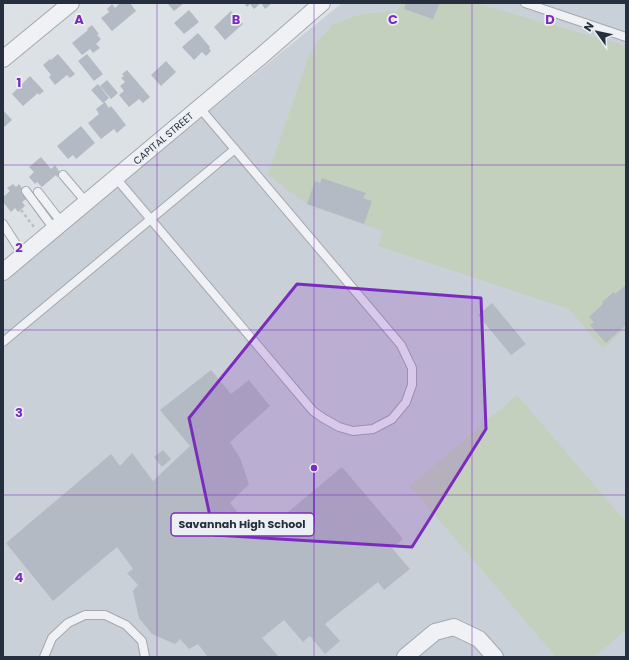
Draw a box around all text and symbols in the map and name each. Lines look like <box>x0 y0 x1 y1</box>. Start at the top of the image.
text: A <box>74 10 84 29</box>
text: B <box>232 10 241 29</box>
text: C <box>388 10 398 29</box>
text: D <box>545 10 555 29</box>
north arrow <box>577 12 617 52</box>
text: N <box>580 19 598 34</box>
text: 1 <box>17 73 21 92</box>
street label: CAPITAL STREET <box>130 108 197 168</box>
text: 2 <box>15 238 23 257</box>
text: 3 <box>15 403 23 422</box>
callout: Savannah High School <box>171 513 314 536</box>
text: Savannah High School <box>178 516 306 532</box>
text: 4 <box>15 568 24 587</box>

